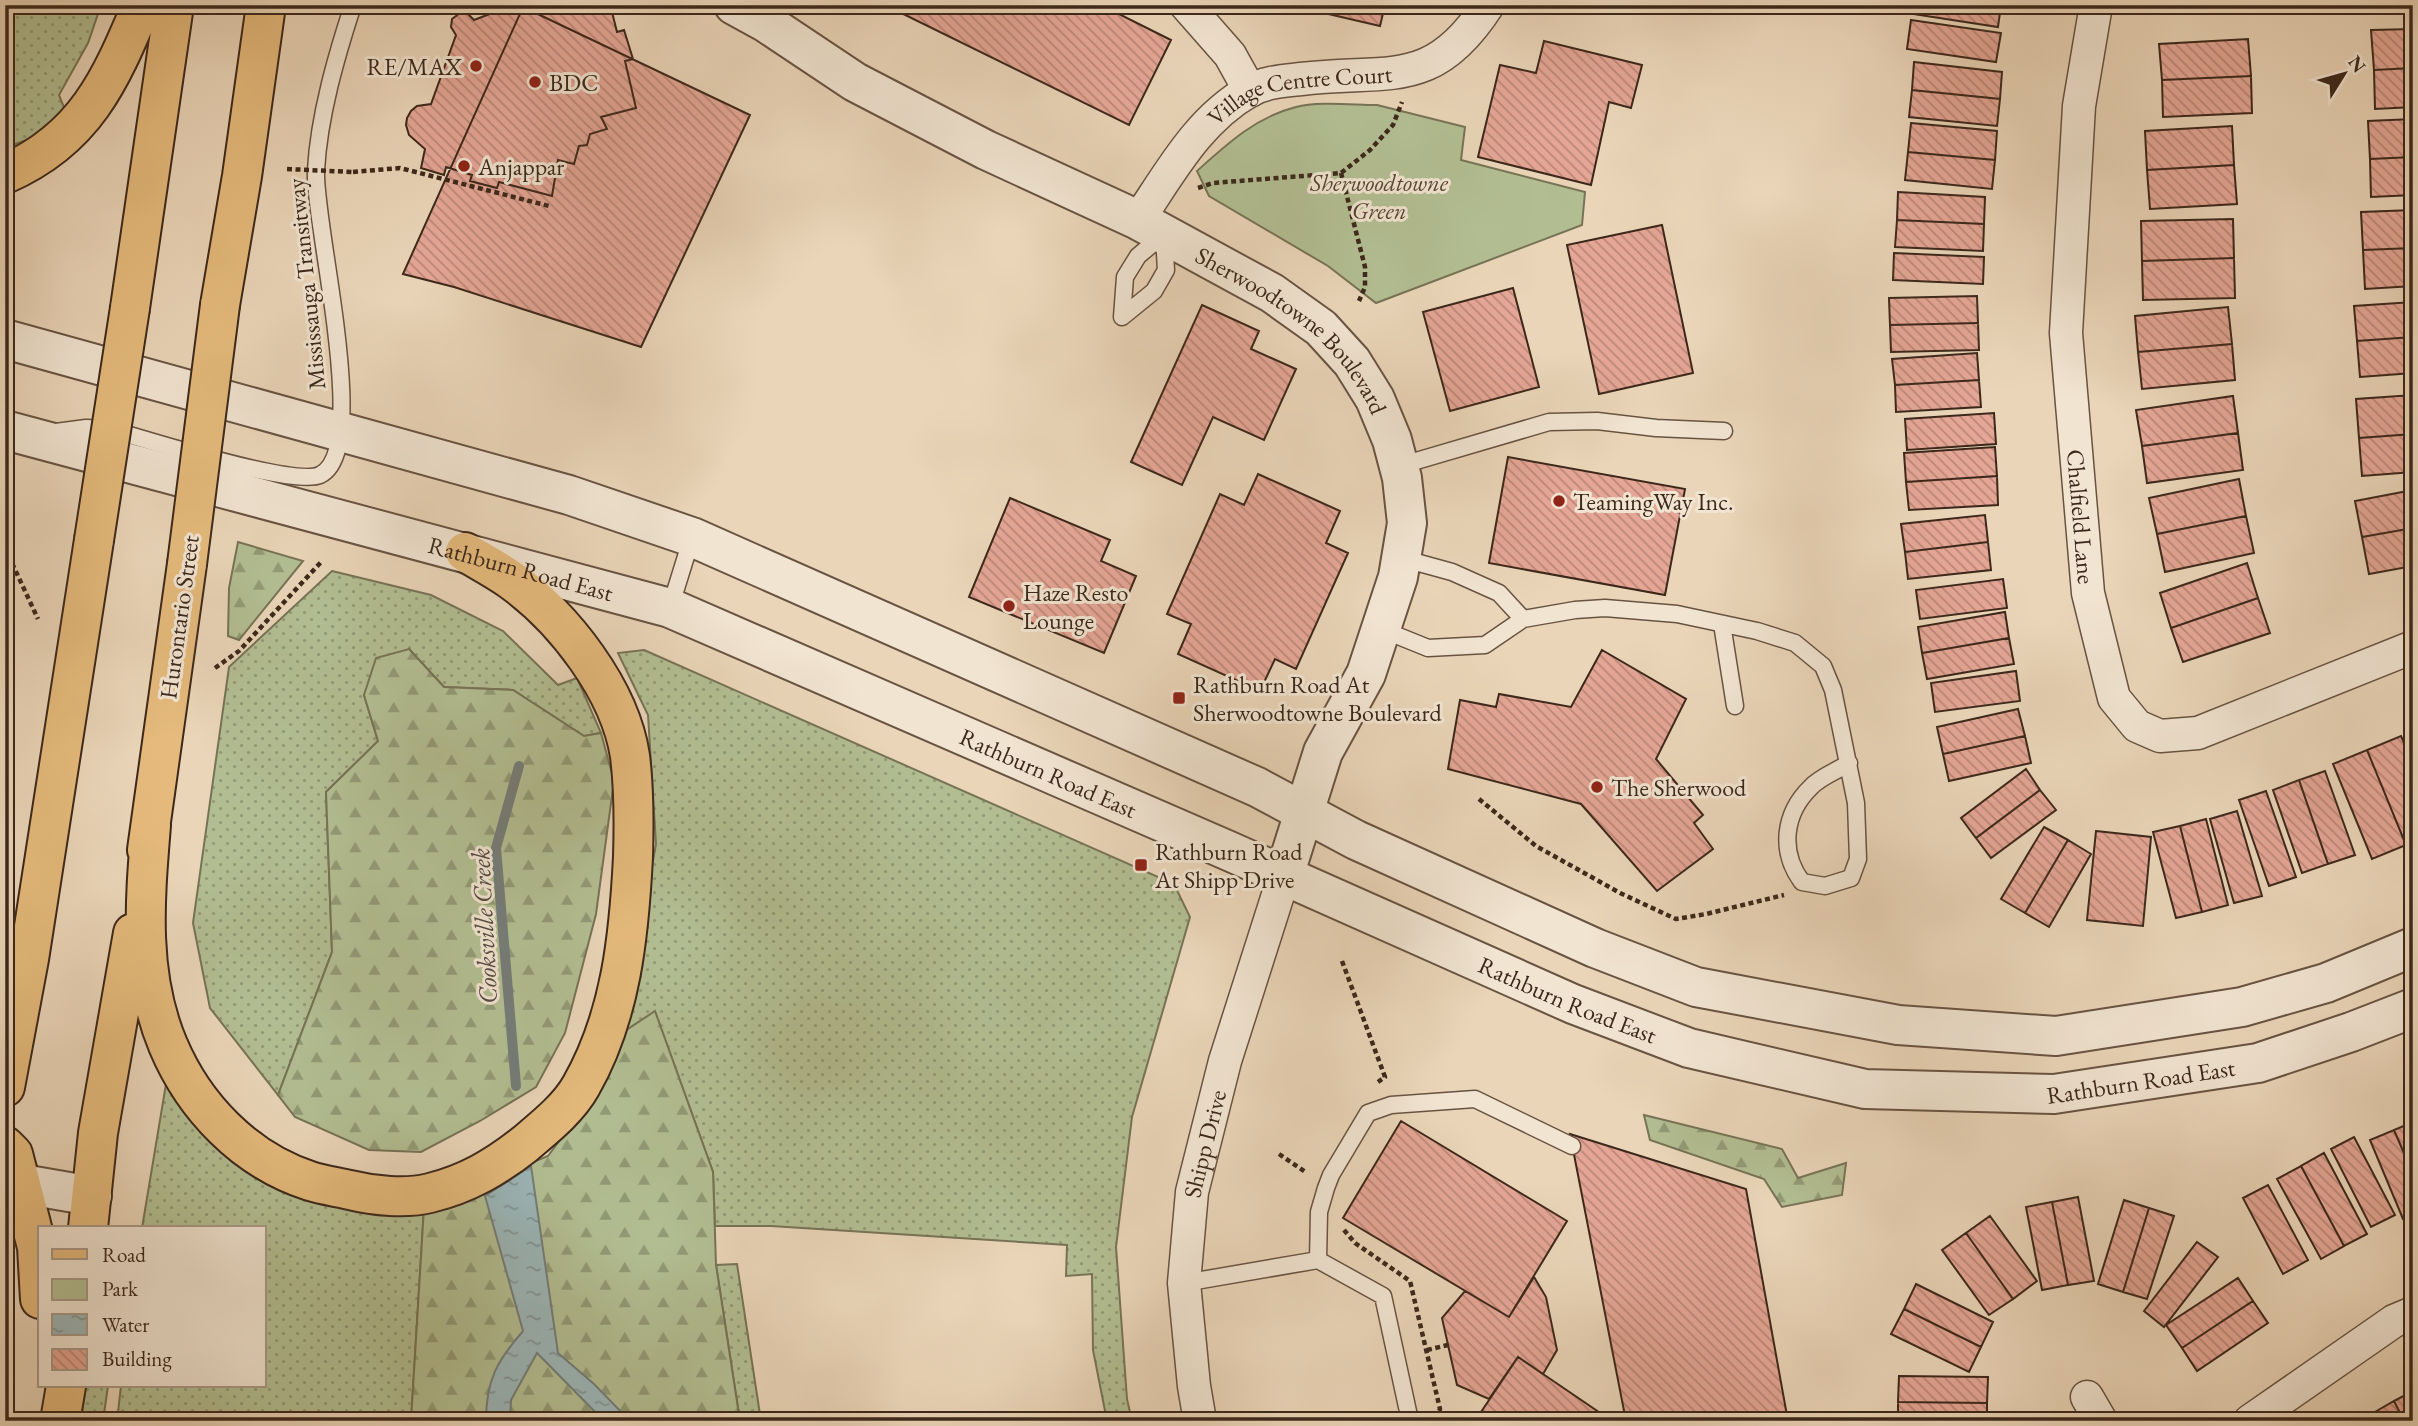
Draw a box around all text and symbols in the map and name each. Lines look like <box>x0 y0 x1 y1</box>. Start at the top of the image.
north arrow <box>2310 38 2380 108</box>
text: N <box>2343 50 2372 78</box>
place label: RE/MAX <box>367 51 462 82</box>
street label: Village Centre Court <box>1200 57 1394 132</box>
marker: RE/MAX <box>468 58 484 74</box>
place label: BDC <box>549 67 598 98</box>
marker: BDC <box>527 74 543 90</box>
place label: Anjappar <box>477 151 564 182</box>
marker: Anjappar <box>456 158 472 174</box>
park label: Sherwoodtowne Green <box>1309 167 1449 226</box>
street label: Mississauga Transitway <box>279 176 333 391</box>
street label: Sherwoodtowne Boulevard <box>1190 239 1395 419</box>
street label: Chalfield Lane <box>2060 448 2103 585</box>
place label: TeamingWay Inc. <box>1573 486 1734 517</box>
marker: TeamingWay Inc. <box>1551 493 1567 509</box>
street label: Rathburn Road East <box>425 529 617 608</box>
street label: Hurontario Street <box>152 533 206 701</box>
place label: Haze Resto Lounge <box>1023 577 1129 636</box>
marker: Haze Resto Lounge <box>1001 598 1017 614</box>
place label: Rathburn Road At Sherwoodtowne Boulevard <box>1193 669 1442 728</box>
marker: Rathburn Road At Sherwoodtowne Boulevard <box>1171 690 1187 706</box>
street label: Rathburn Road East <box>955 720 1142 825</box>
place label: The Sherwood <box>1611 772 1747 803</box>
marker: The Sherwood <box>1589 779 1605 795</box>
place label: Rathburn Road At Shipp Drive <box>1154 836 1303 895</box>
water label: Cooksville Creek <box>463 847 505 1005</box>
marker: Rathburn Road At Shipp Drive <box>1133 857 1149 873</box>
street label: Rathburn Road East <box>1474 949 1662 1050</box>
street label: Rathburn Road East <box>2044 1051 2237 1110</box>
street label: Shipp Drive <box>1176 1086 1233 1199</box>
legend <box>38 1226 266 1388</box>
text: Road <box>102 1241 146 1268</box>
text: Park <box>102 1275 139 1302</box>
text: Water <box>102 1311 149 1338</box>
text: Building <box>102 1345 172 1372</box>

